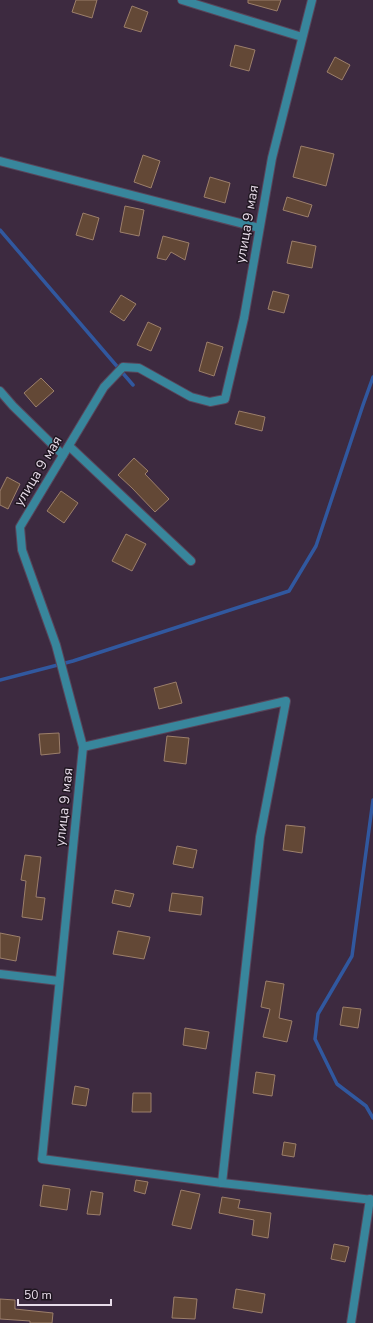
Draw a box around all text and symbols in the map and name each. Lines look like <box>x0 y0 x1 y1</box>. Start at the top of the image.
street label: улица 9 мая <box>231 183 263 265</box>
street label: улица 9 мая <box>10 432 66 510</box>
street label: улица 9 мая <box>50 767 78 847</box>
scale bar <box>18 1281 111 1307</box>
text: 50 m <box>24 1287 52 1303</box>

